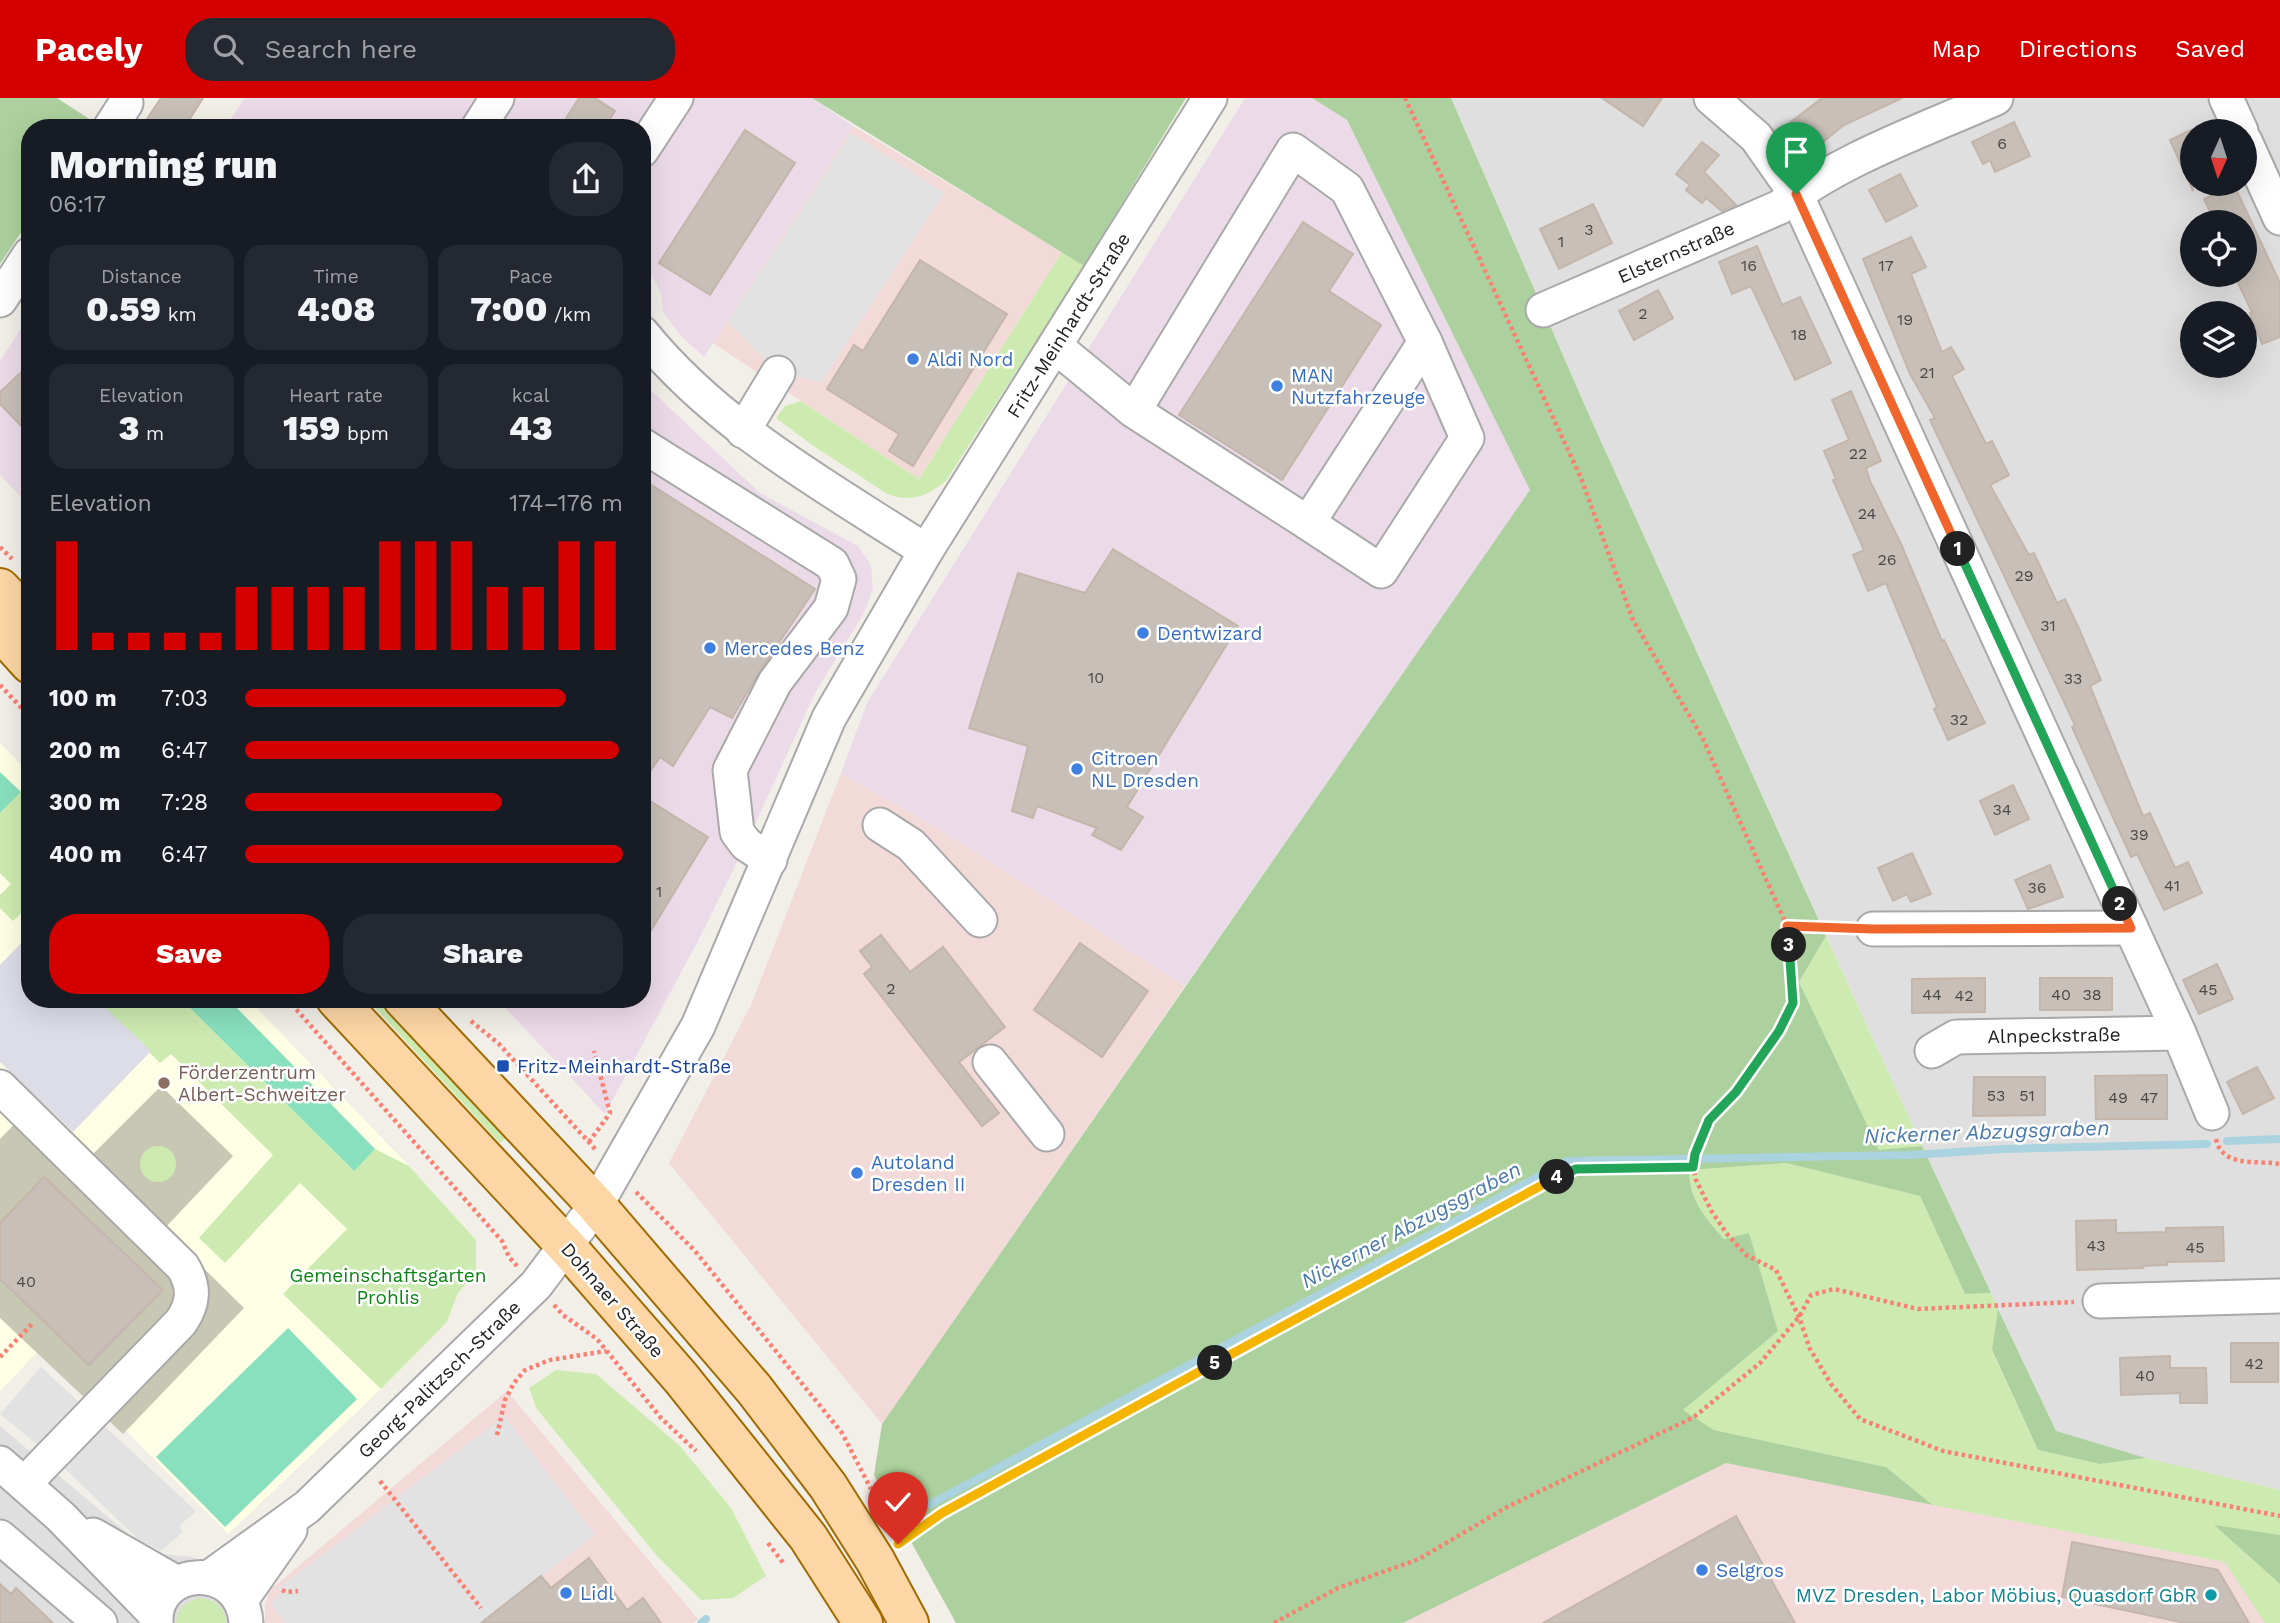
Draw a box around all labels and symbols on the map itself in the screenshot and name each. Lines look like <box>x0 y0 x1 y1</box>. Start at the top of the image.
north arrow <box>2180 119 2258 196</box>
pin <box>1766 122 1826 194</box>
house number: 6 <box>1997 134 2007 153</box>
street label: Elsternstraße <box>1614 216 1738 288</box>
house number: 3 <box>1584 220 1594 239</box>
street label: Fritz-Meinhardt-Straße <box>1002 228 1135 422</box>
house number: 1 <box>1558 232 1564 251</box>
house number: 16 <box>1741 256 1757 275</box>
house number: 17 <box>1878 256 1894 275</box>
house number: 2 <box>1638 304 1648 323</box>
house number: 19 <box>1897 310 1913 329</box>
house number: 18 <box>1791 325 1807 344</box>
place label: Aldi Nord <box>927 348 1013 371</box>
marker: Aldi Nord <box>905 351 921 367</box>
house number: 21 <box>1919 363 1935 382</box>
place label: MAN Nutzfahrzeuge <box>1291 364 1426 409</box>
marker: MAN Nutzfahrzeuge <box>1269 378 1285 394</box>
house number: 22 <box>1849 444 1867 463</box>
house number: 24 <box>1858 504 1877 523</box>
pin: 1 <box>1940 532 1976 566</box>
house number: 26 <box>1877 550 1897 569</box>
house number: 29 <box>2014 566 2034 585</box>
house number: 31 <box>2040 616 2056 635</box>
place label: Dentwizard <box>1157 622 1262 645</box>
marker: Dentwizard <box>1135 625 1151 641</box>
place label: Mercedes Benz <box>724 637 865 660</box>
marker: Mercedes Benz <box>702 640 718 656</box>
house number: 10 <box>1088 668 1104 687</box>
house number: 33 <box>2064 669 2082 688</box>
house number: 32 <box>1950 710 1968 729</box>
place label: Citroen NL Dresden <box>1091 747 1199 792</box>
marker: Citroen NL Dresden <box>1069 761 1085 777</box>
house number: 34 <box>1992 800 2012 819</box>
house number: 39 <box>2129 825 2149 844</box>
house number: 41 <box>2164 876 2180 895</box>
house number: 36 <box>2027 878 2047 897</box>
house number: 1 <box>656 882 662 901</box>
pin: 2 <box>2102 886 2138 922</box>
pin: 3 <box>1772 928 1806 962</box>
house number: 2 <box>886 979 896 998</box>
house number: 45 <box>2198 980 2218 999</box>
house number: 44 <box>1922 985 1942 1004</box>
house number: 40 <box>2051 985 2071 1004</box>
house number: 38 <box>2082 985 2102 1004</box>
house number: 42 <box>1954 986 1974 1005</box>
street label: Alnpeckstraße <box>1987 1023 2121 1048</box>
place label: Fritz-Meinhardt-Straße <box>517 1055 731 1078</box>
marker: Fritz-Meinhardt-Straße <box>495 1058 511 1074</box>
place label: Förderzentrum Albert-Schweitzer <box>178 1061 346 1106</box>
marker: Förderzentrum Albert-Schweitzer <box>156 1075 172 1091</box>
house number: 53 <box>1987 1086 2005 1105</box>
house number: 51 <box>2019 1086 2035 1105</box>
house number: 49 <box>2108 1088 2128 1107</box>
house number: 47 <box>2140 1088 2158 1107</box>
water label: Nickerner Abzugsgraben <box>1864 1115 2110 1148</box>
place label: Autoland Dresden II <box>871 1151 965 1196</box>
water label: Nickerner Abzugsgraben <box>1297 1156 1525 1293</box>
pin: 4 <box>1540 1160 1574 1194</box>
marker: Autoland Dresden II <box>849 1165 865 1181</box>
house number: 43 <box>2086 1236 2106 1255</box>
street label: Dohnaer Straße <box>556 1238 669 1363</box>
house number: 45 <box>2185 1238 2205 1257</box>
park label: Gemeinschaftsgarten Prohlis <box>290 1264 486 1309</box>
house number: 40 <box>16 1272 36 1291</box>
street label: Georg-Palitzsch-Straße <box>353 1296 525 1463</box>
pin: 5 <box>1198 1346 1232 1380</box>
house number: 42 <box>2244 1354 2264 1373</box>
house number: 40 <box>2135 1366 2155 1385</box>
pin <box>868 1472 928 1544</box>
place label: Selgros <box>1716 1559 1784 1582</box>
marker: Selgros <box>1694 1562 1710 1578</box>
place label: Lidl <box>580 1582 614 1605</box>
place label: MVZ Dresden, Labor Möbius, Quasdorf GbR <box>1796 1584 2197 1607</box>
marker: Lidl <box>558 1585 574 1601</box>
marker: MVZ Dresden, Labor Möbius, Quasdorf GbR <box>2203 1587 2219 1603</box>

